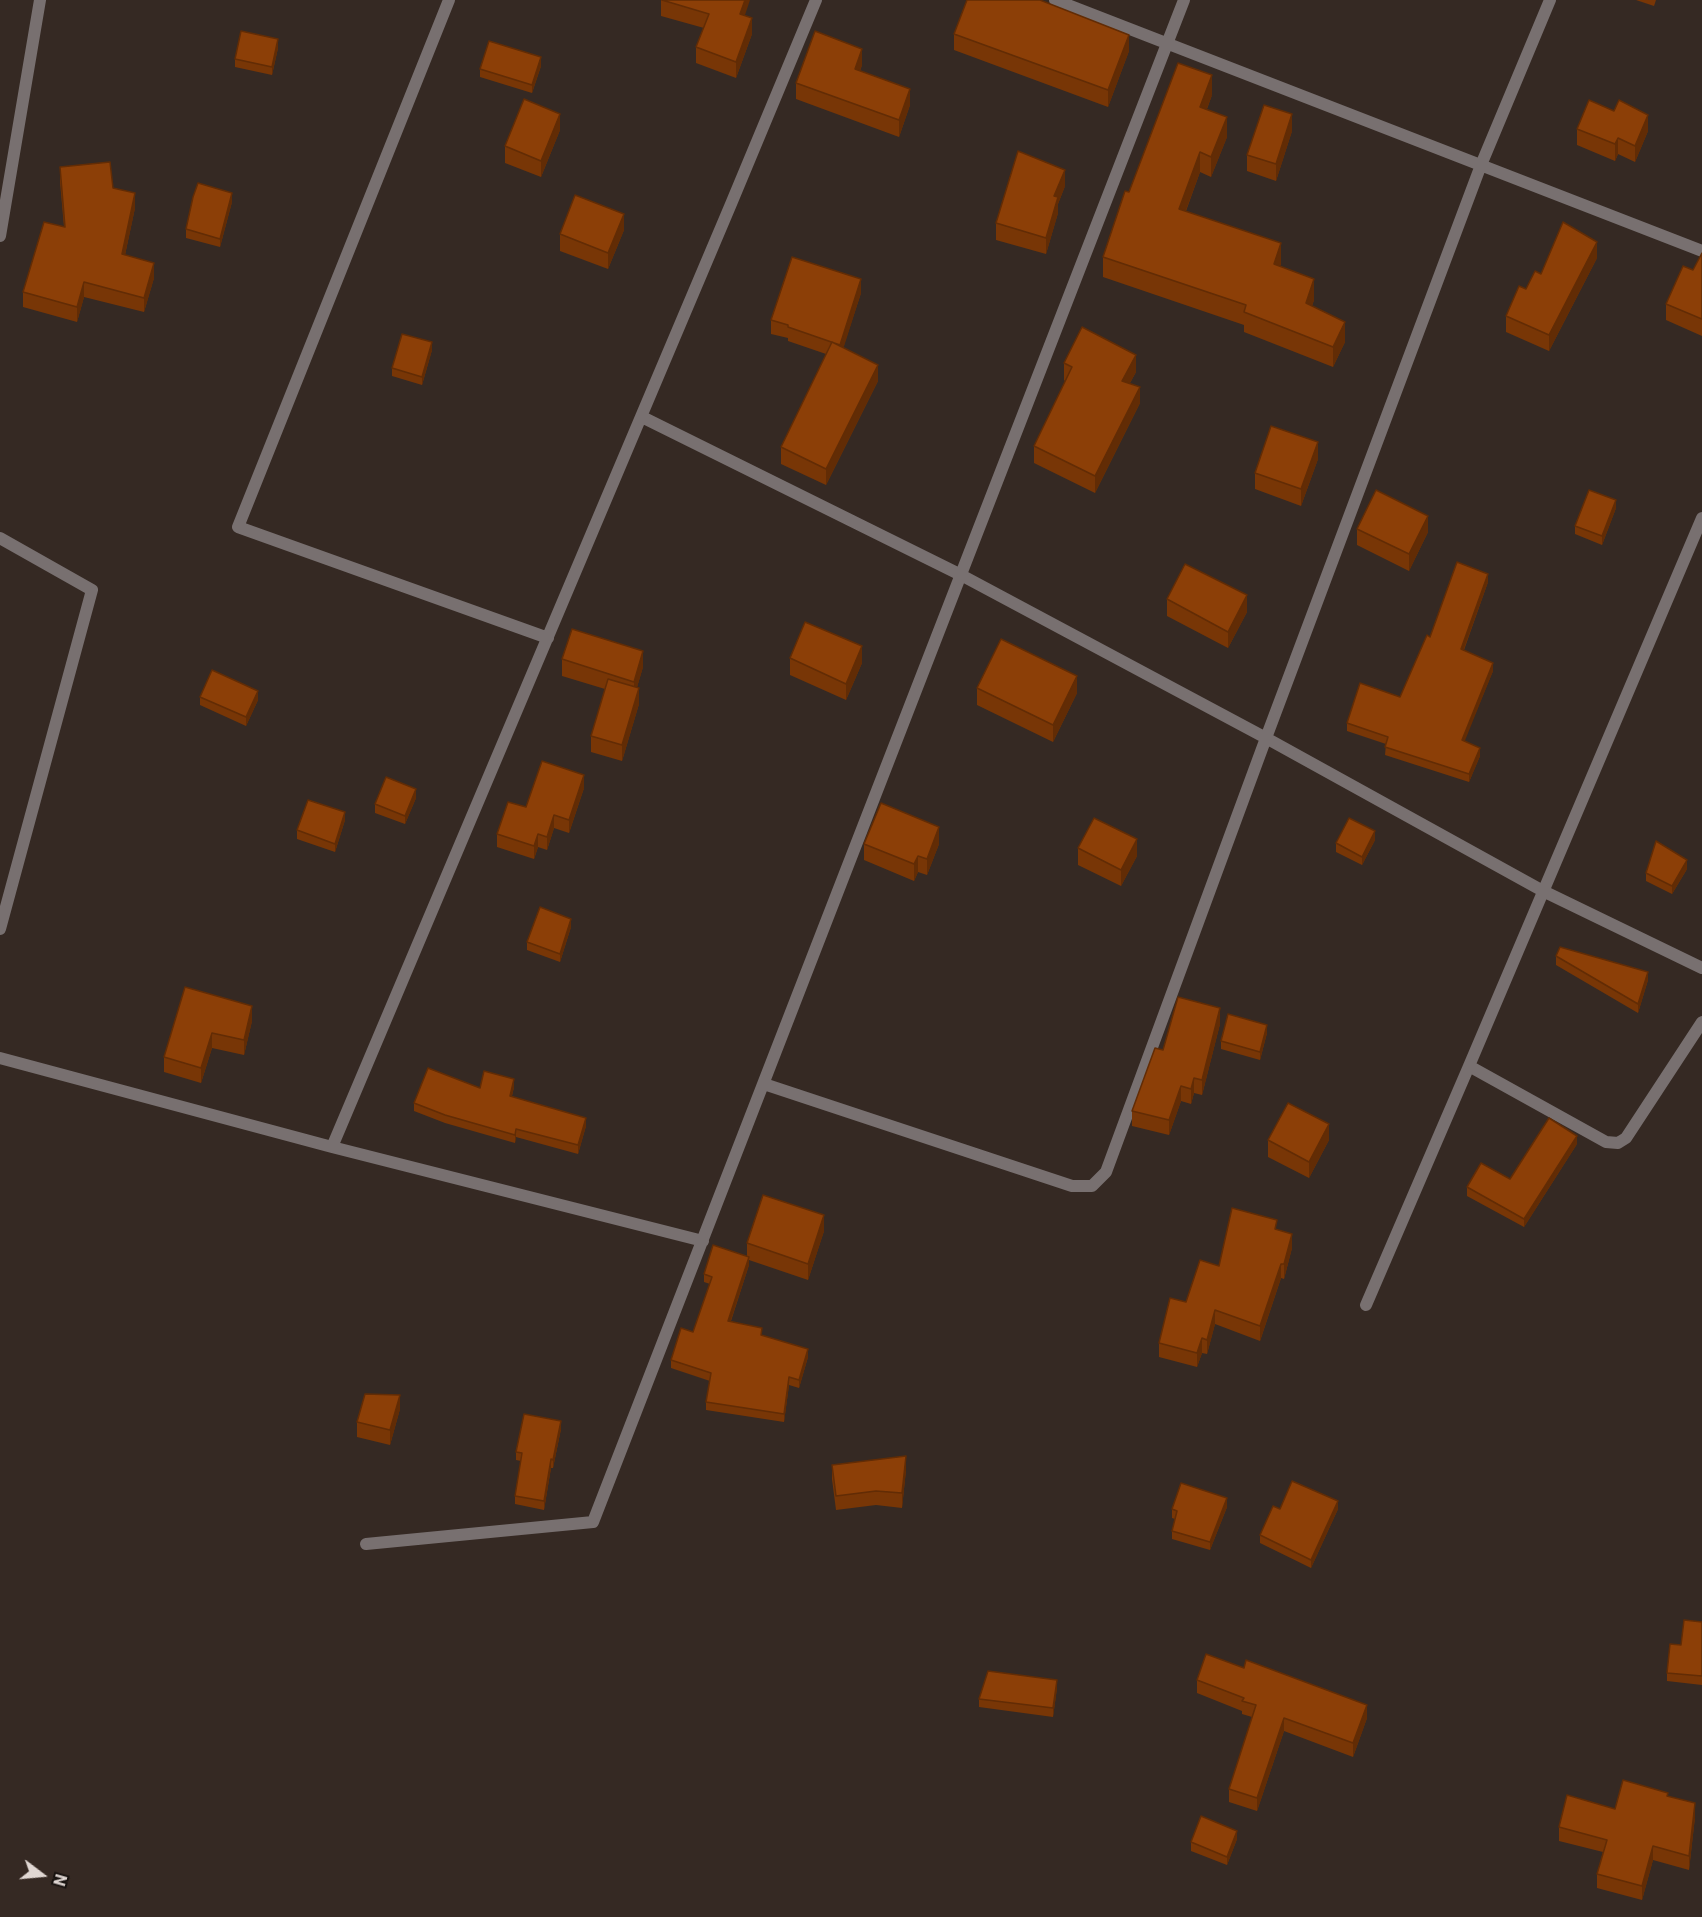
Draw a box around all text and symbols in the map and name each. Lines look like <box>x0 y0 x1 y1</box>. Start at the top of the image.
north arrow <box>12 1845 72 1905</box>
text: N <box>49 1872 70 1888</box>

